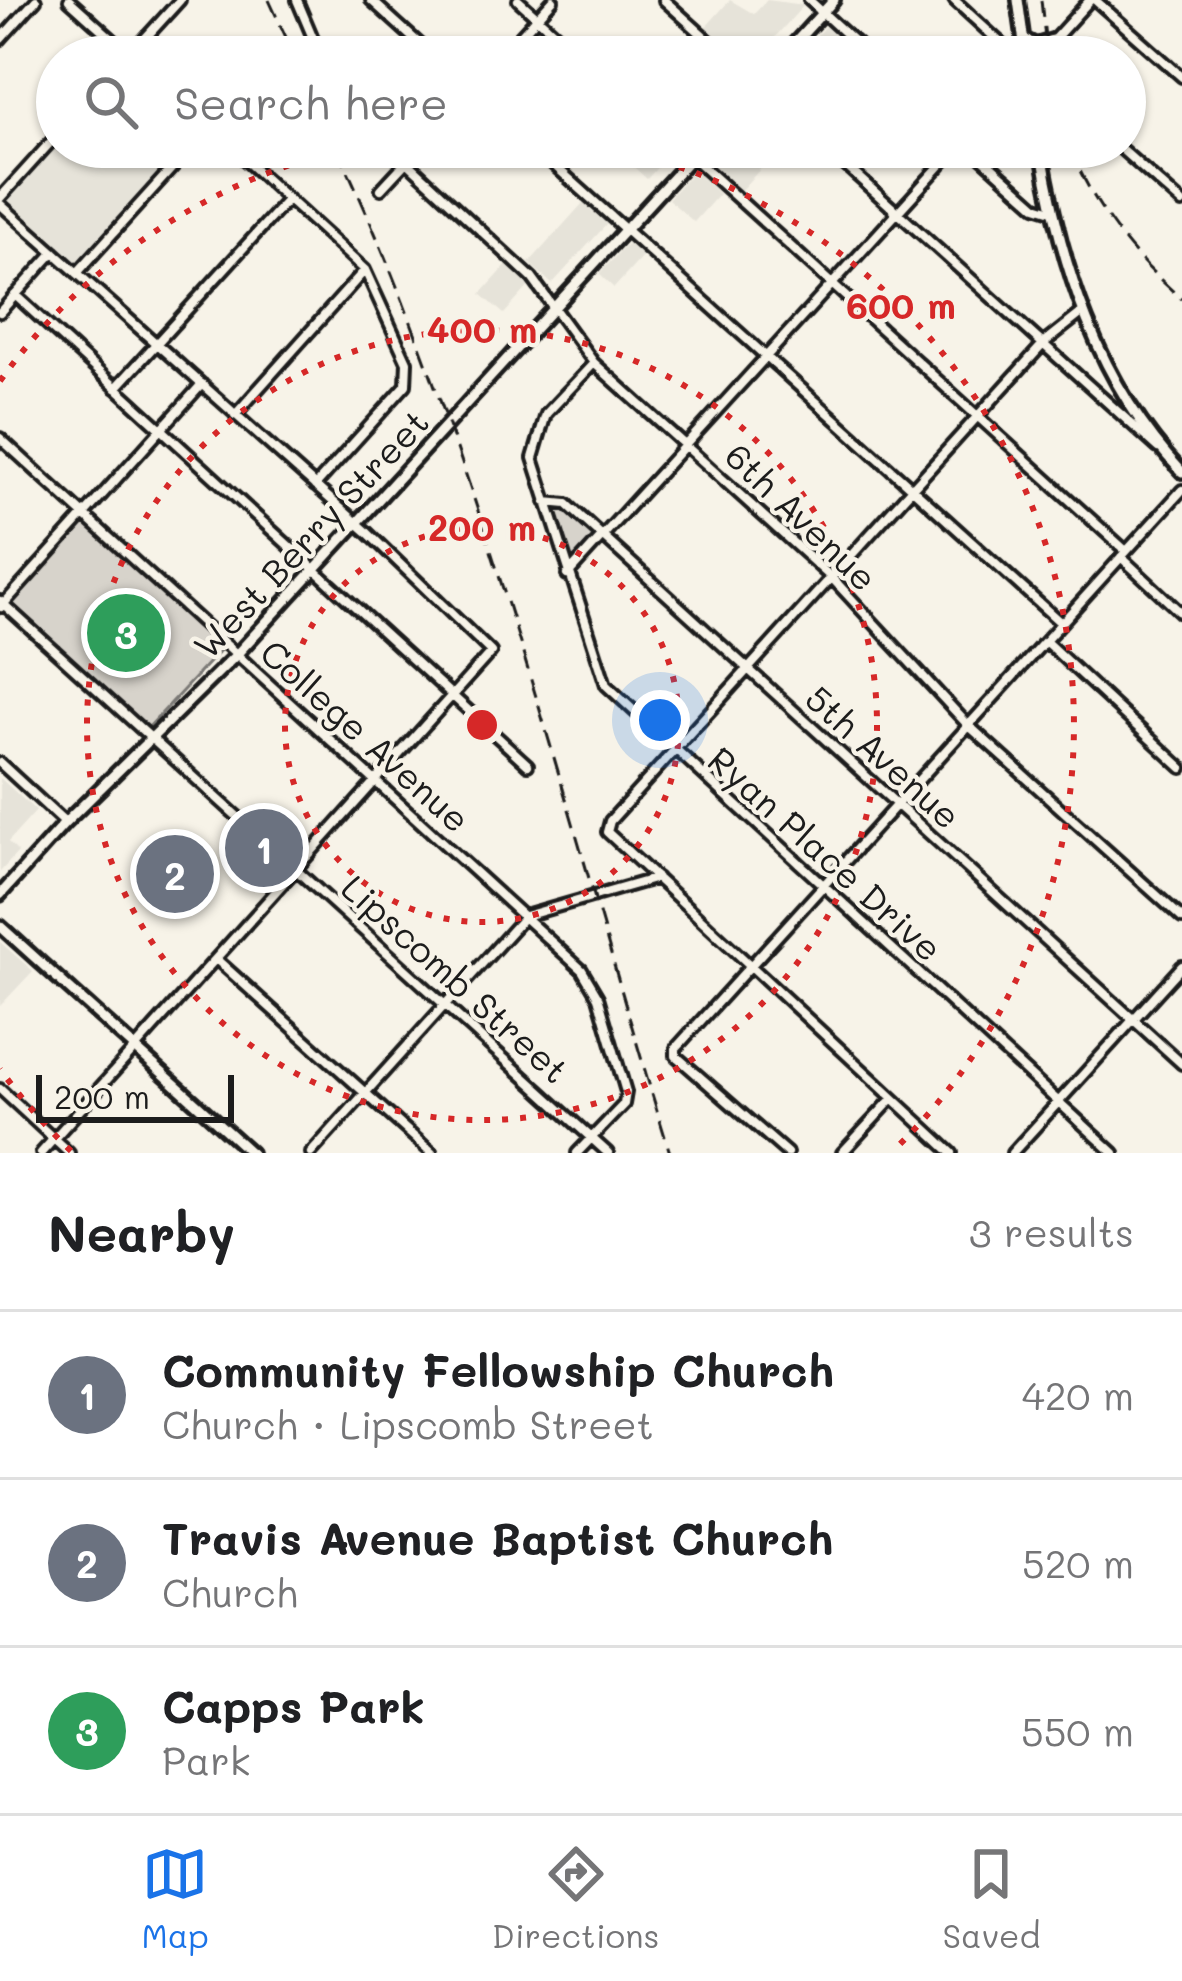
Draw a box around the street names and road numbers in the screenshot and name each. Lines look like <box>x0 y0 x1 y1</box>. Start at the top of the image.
street label: West Berry Street <box>182 398 439 668</box>
street label: 6th Avenue <box>716 432 888 600</box>
street label: College Avenue <box>251 628 481 842</box>
street label: 5th Avenue <box>796 674 972 838</box>
street label: Ryan Place Drive <box>698 735 953 971</box>
street label: Lipscomb Street <box>333 864 579 1092</box>

